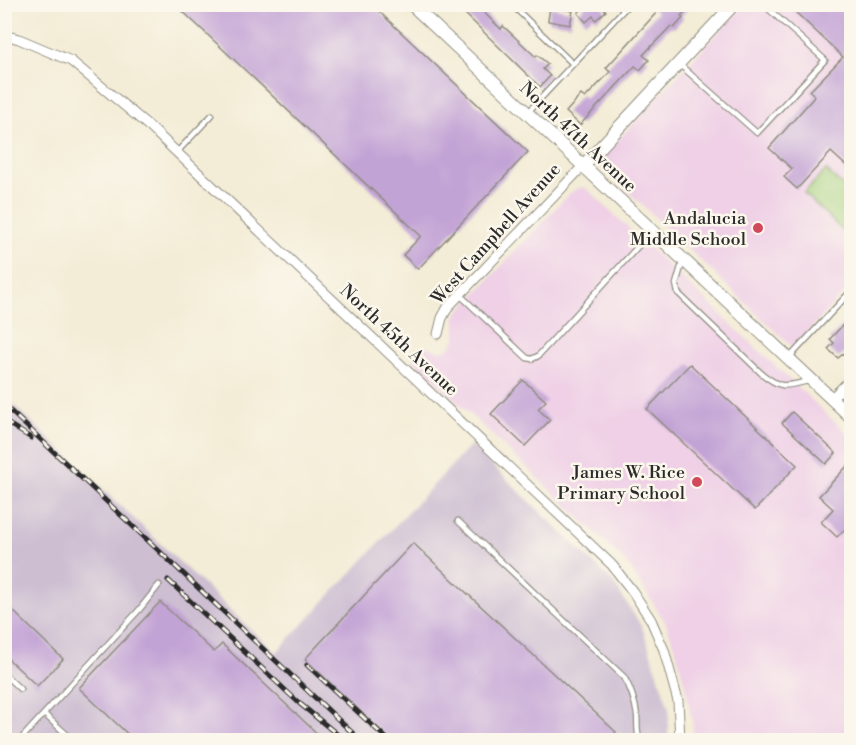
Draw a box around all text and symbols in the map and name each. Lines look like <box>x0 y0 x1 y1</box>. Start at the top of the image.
street label: North 47th Avenue <box>515 77 641 197</box>
street label: West Campbell Avenue <box>426 158 566 310</box>
place label: Andalucia Middle School <box>630 207 747 251</box>
marker: Andalucia Middle School <box>751 221 765 235</box>
street label: North 45th Avenue <box>335 279 463 401</box>
place label: James W. Rice Primary School <box>557 461 686 505</box>
marker: James W. Rice Primary School <box>690 475 704 489</box>

